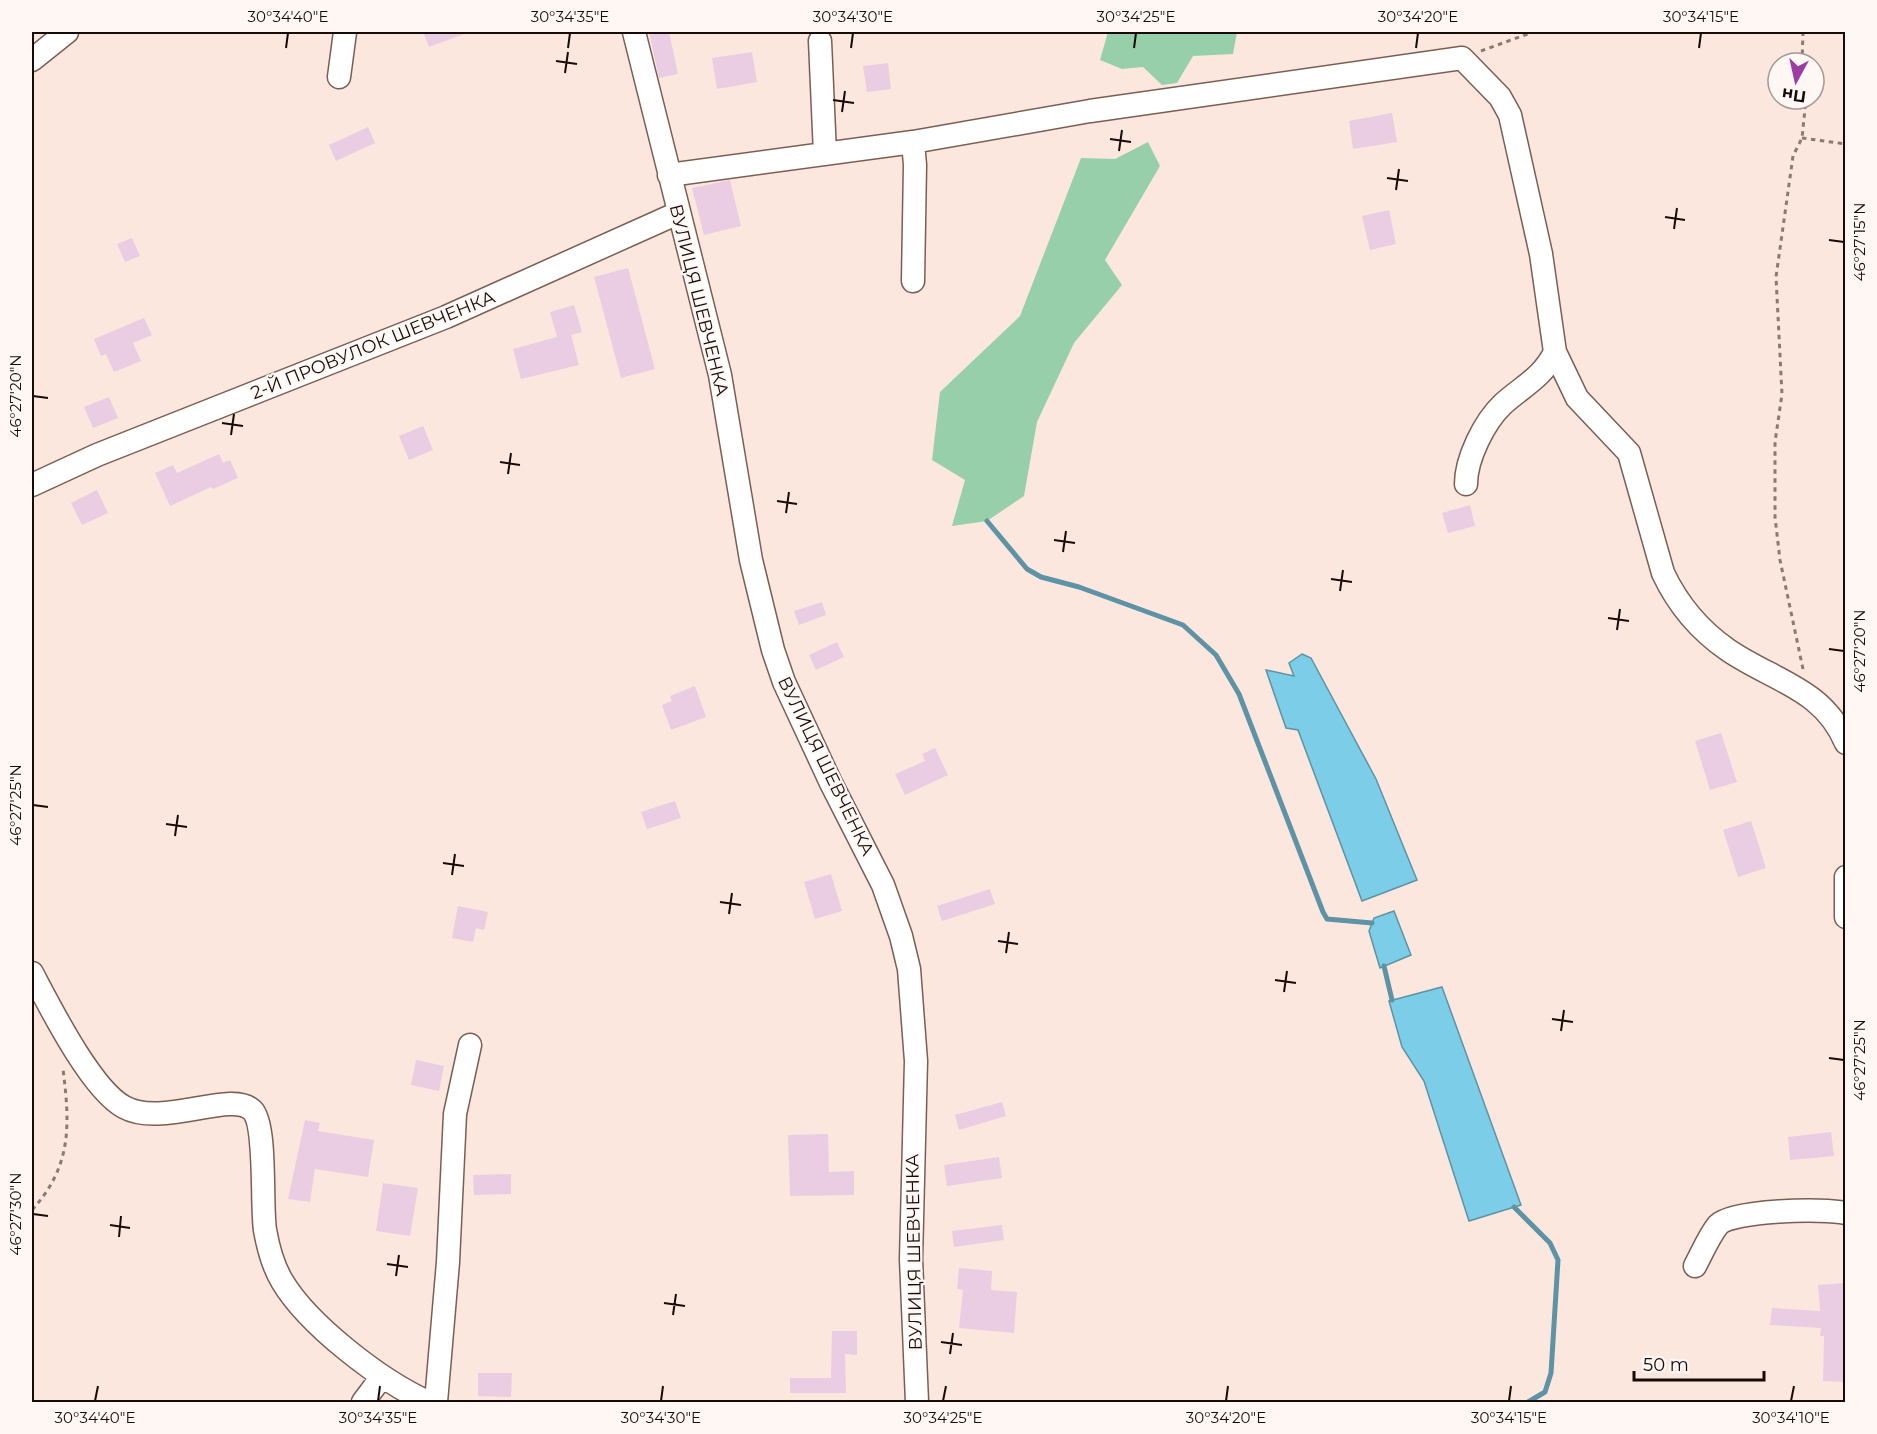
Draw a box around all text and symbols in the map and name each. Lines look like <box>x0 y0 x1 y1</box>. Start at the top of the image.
text: 30°34'40"E <box>248 7 328 26</box>
text: 30°34'35"E <box>531 7 609 26</box>
text: 30°34'30"E <box>813 7 893 26</box>
text: 30°34'25"E <box>1097 7 1175 26</box>
text: 30°34'20"E <box>1378 7 1458 26</box>
text: 30°34'15"E <box>1663 7 1739 26</box>
north arrow <box>1766 51 1826 111</box>
text: Пн <box>1781 84 1807 106</box>
street label: ВУЛИЦЯ ШЕВЧЕНКА <box>665 202 734 399</box>
text: 46°27'15"N <box>1850 203 1869 281</box>
street label: 2-Й ПРОВУЛОК ШЕВЧЕНКА <box>248 286 499 404</box>
text: 46°27'20"N <box>6 355 25 437</box>
text: 46°27'20"N <box>1850 610 1869 692</box>
street label: ВУЛИЦЯ ШЕВЧЕНКА <box>773 673 879 860</box>
text: 46°27'25"N <box>6 764 25 846</box>
text: 46°27'25"N <box>1850 1019 1869 1101</box>
street label: ВУЛИЦЯ ШЕВЧЕНКА <box>901 1153 927 1351</box>
text: 46°27'30"N <box>6 1173 25 1255</box>
scale bar <box>1634 1344 1764 1382</box>
text: 50 m <box>1643 1354 1689 1376</box>
text: 30°34'40"E <box>55 1408 135 1427</box>
text: 30°34'35"E <box>339 1408 417 1427</box>
text: 30°34'30"E <box>621 1408 701 1427</box>
text: 30°34'25"E <box>904 1408 982 1427</box>
text: 30°34'20"E <box>1186 1408 1266 1427</box>
text: 30°34'15"E <box>1471 1408 1547 1427</box>
text: 30°34'10"E <box>1752 1408 1830 1427</box>

